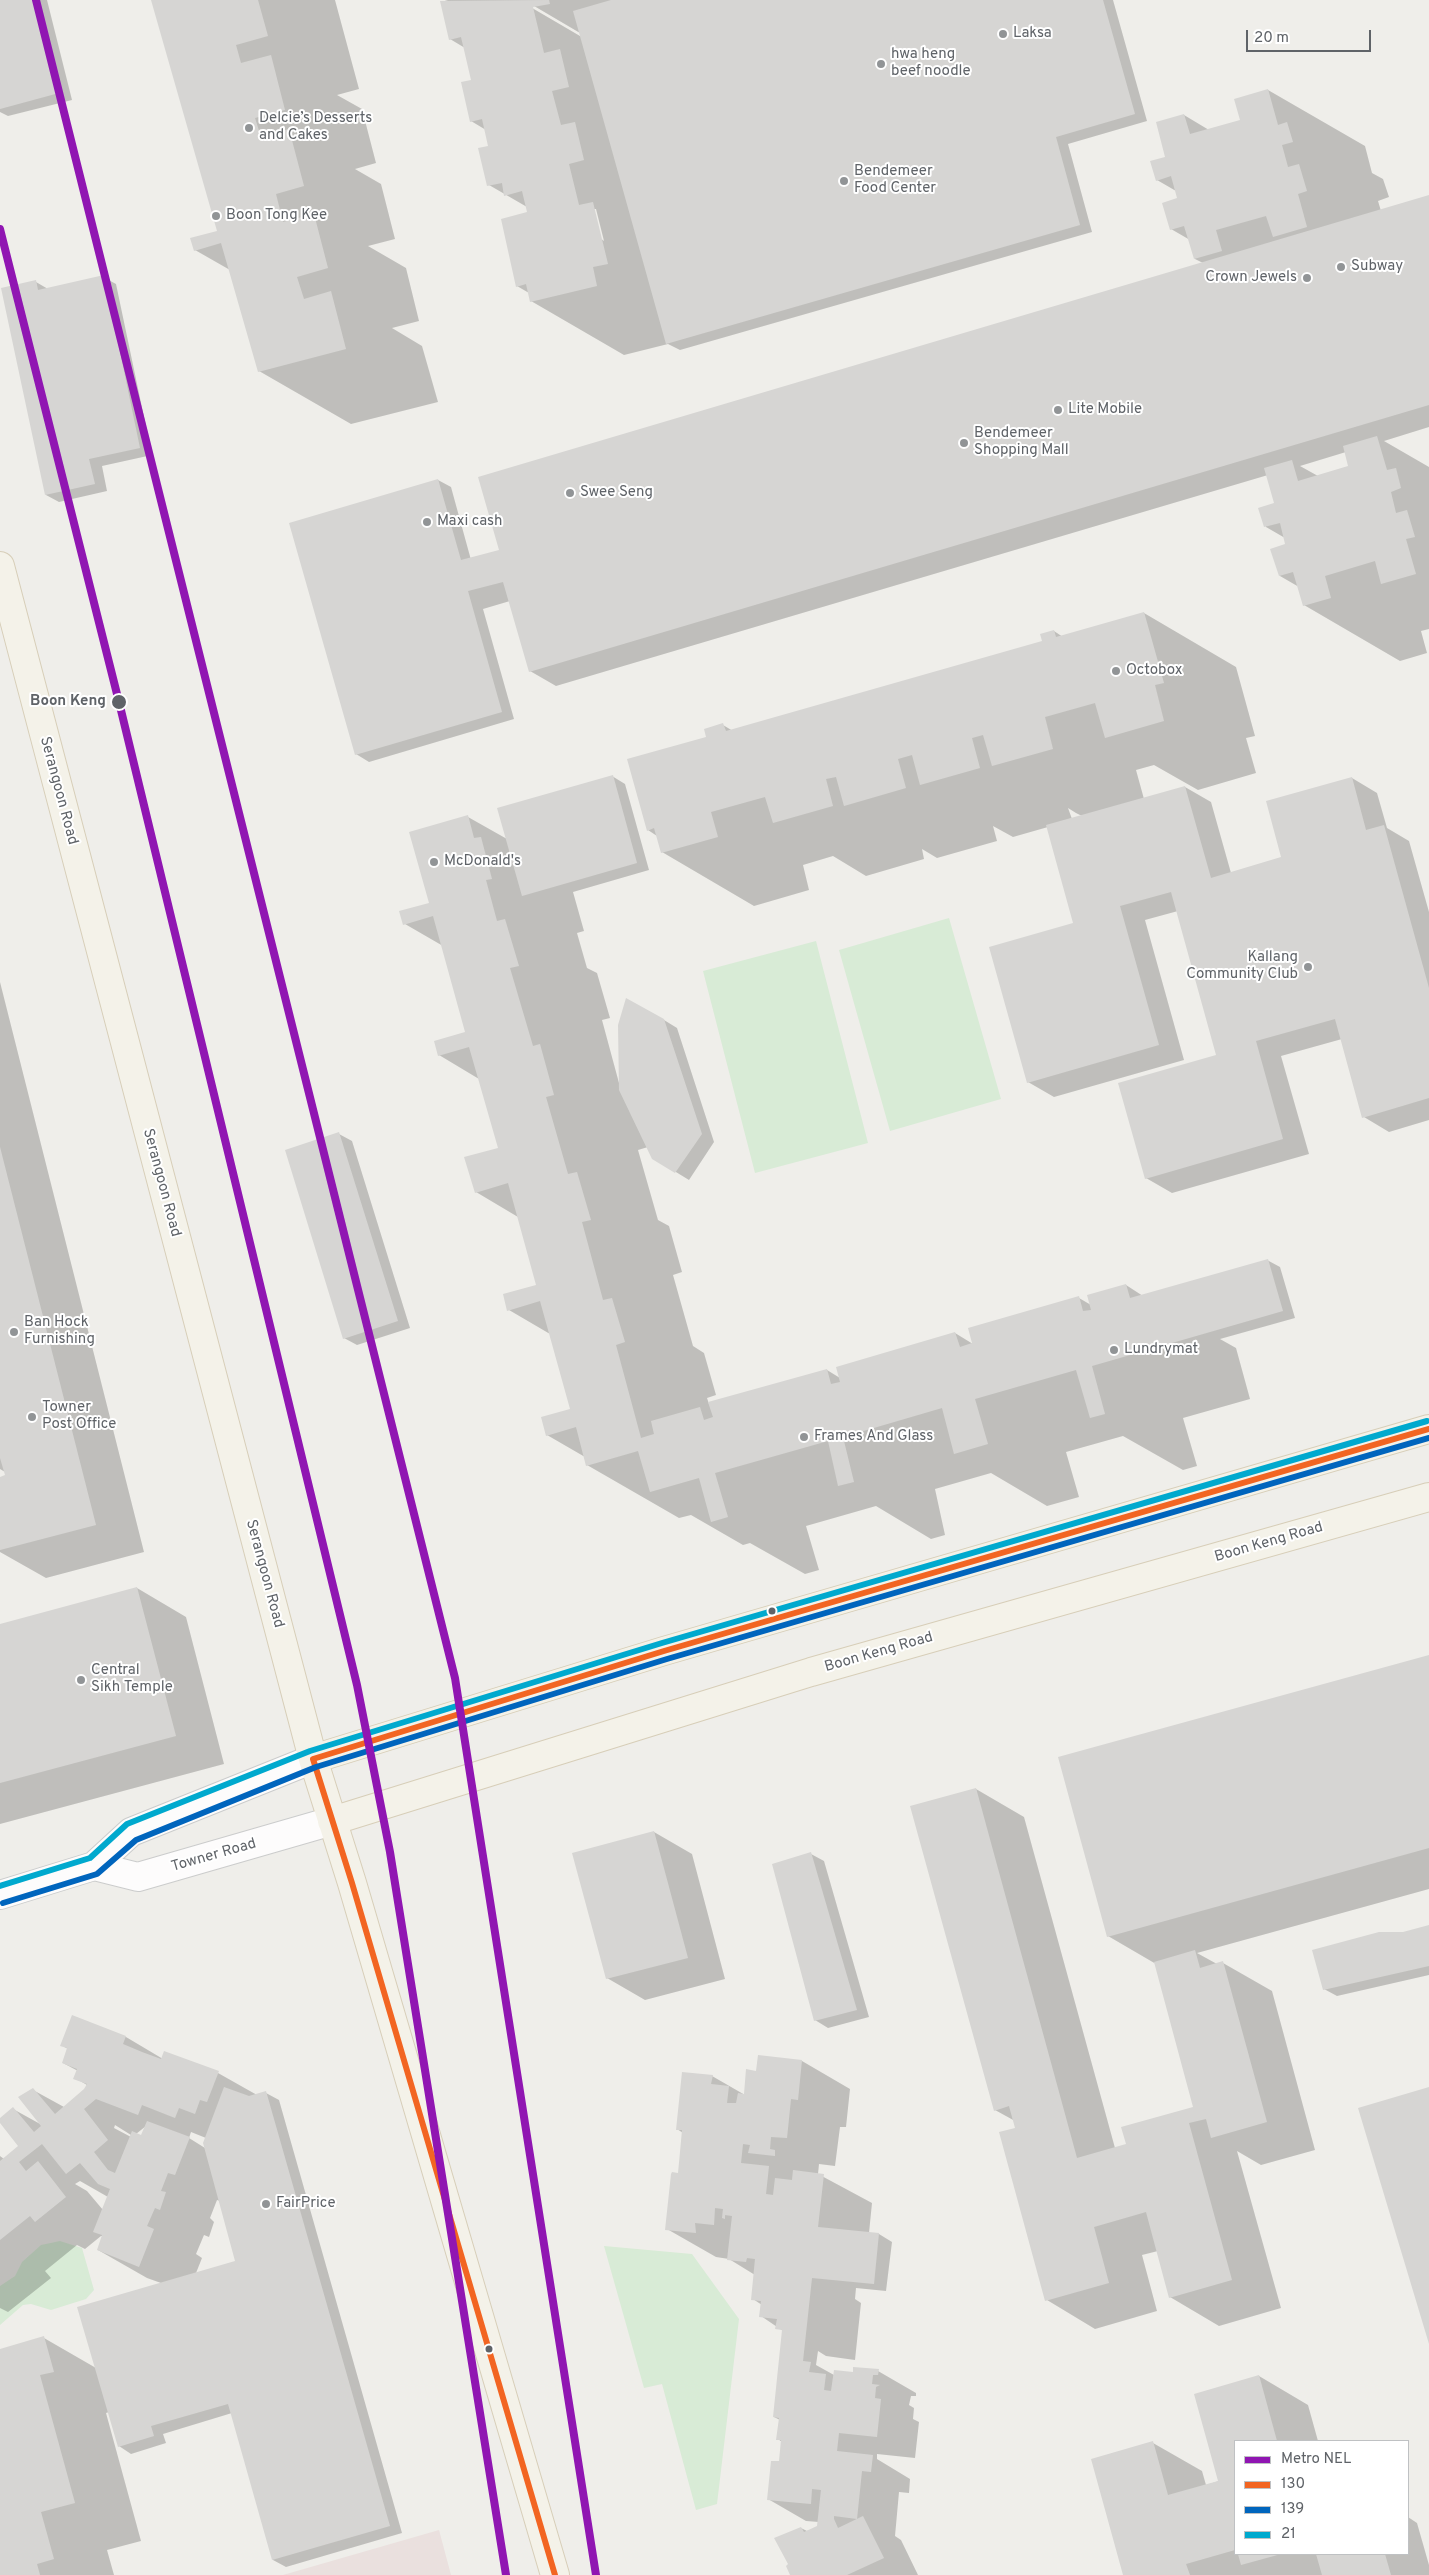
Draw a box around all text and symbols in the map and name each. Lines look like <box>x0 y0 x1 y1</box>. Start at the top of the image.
scale bar <box>1249 20 1374 52</box>
place label: Laksa <box>1013 25 1052 43</box>
marker: Laksa <box>997 28 1009 40</box>
text: 20 m <box>1254 29 1289 48</box>
place label: hwa heng beef noodle <box>891 46 971 81</box>
marker: hwa heng beef noodle <box>875 58 887 70</box>
place label: Delcie’s Desserts and Cakes <box>259 110 372 145</box>
marker: Delcie’s Desserts and Cakes <box>243 122 255 134</box>
place label: Bendemeer Food Center <box>854 163 936 198</box>
marker: Bendemeer Food Center <box>838 175 850 187</box>
place label: Boon Tong Kee <box>226 207 327 225</box>
marker: Boon Tong Kee <box>210 210 222 222</box>
place label: Subway <box>1351 258 1403 276</box>
marker: Subway <box>1335 261 1347 273</box>
place label: Crown Jewels <box>1205 269 1297 287</box>
marker: Crown Jewels <box>1301 272 1313 284</box>
place label: Lite Mobile <box>1068 401 1142 419</box>
marker: Lite Mobile <box>1052 404 1064 416</box>
place label: Bendemeer Shopping Mall <box>974 425 1069 460</box>
marker: Bendemeer Shopping Mall <box>958 437 970 449</box>
place label: Swee Seng <box>580 484 653 502</box>
marker: Swee Seng <box>564 487 576 499</box>
place label: Maxi cash <box>437 513 503 531</box>
marker: Maxi cash <box>421 516 433 528</box>
place label: Octobox <box>1126 662 1183 680</box>
marker: Octobox <box>1110 665 1122 677</box>
place label: Boon Keng <box>30 693 106 711</box>
marker: Boon Keng <box>110 693 128 711</box>
street label: Serangoon Road <box>35 735 81 847</box>
place label: McDonald's <box>444 853 521 871</box>
marker: McDonald's <box>428 856 440 868</box>
place label: Kallang Community Club <box>1186 949 1298 984</box>
marker: Kallang Community Club <box>1302 961 1314 973</box>
street label: Serangoon Road <box>138 1127 184 1239</box>
place label: Ban Hock Furnishing <box>24 1314 95 1349</box>
marker: Ban Hock Furnishing <box>8 1326 20 1338</box>
place label: Lundrymat <box>1124 1341 1198 1359</box>
marker: Lundrymat <box>1108 1344 1120 1356</box>
place label: Towner Post Office <box>42 1399 116 1434</box>
marker: Towner Post Office <box>26 1411 38 1423</box>
place label: Frames And Glass <box>814 1428 933 1446</box>
marker: Frames And Glass <box>798 1431 810 1443</box>
street label: Serangoon Road <box>241 1518 287 1630</box>
street label: Boon Keng Road <box>1213 1519 1325 1567</box>
unlabelled marker <box>767 1606 777 1616</box>
street label: Boon Keng Road <box>823 1629 935 1677</box>
place label: Central Sikh Temple <box>91 1662 173 1697</box>
marker: Central Sikh Temple <box>75 1674 87 1686</box>
street label: Towner Road <box>170 1835 258 1877</box>
place label: FairPrice <box>276 2195 335 2213</box>
marker: FairPrice <box>260 2198 272 2210</box>
unlabelled marker <box>484 2344 494 2354</box>
legend <box>1234 2440 1409 2555</box>
text: Metro NEL <box>1281 2450 1351 2469</box>
text: 130 <box>1281 2475 1305 2494</box>
text: 139 <box>1281 2500 1304 2519</box>
text: 21 <box>1281 2525 1296 2544</box>

